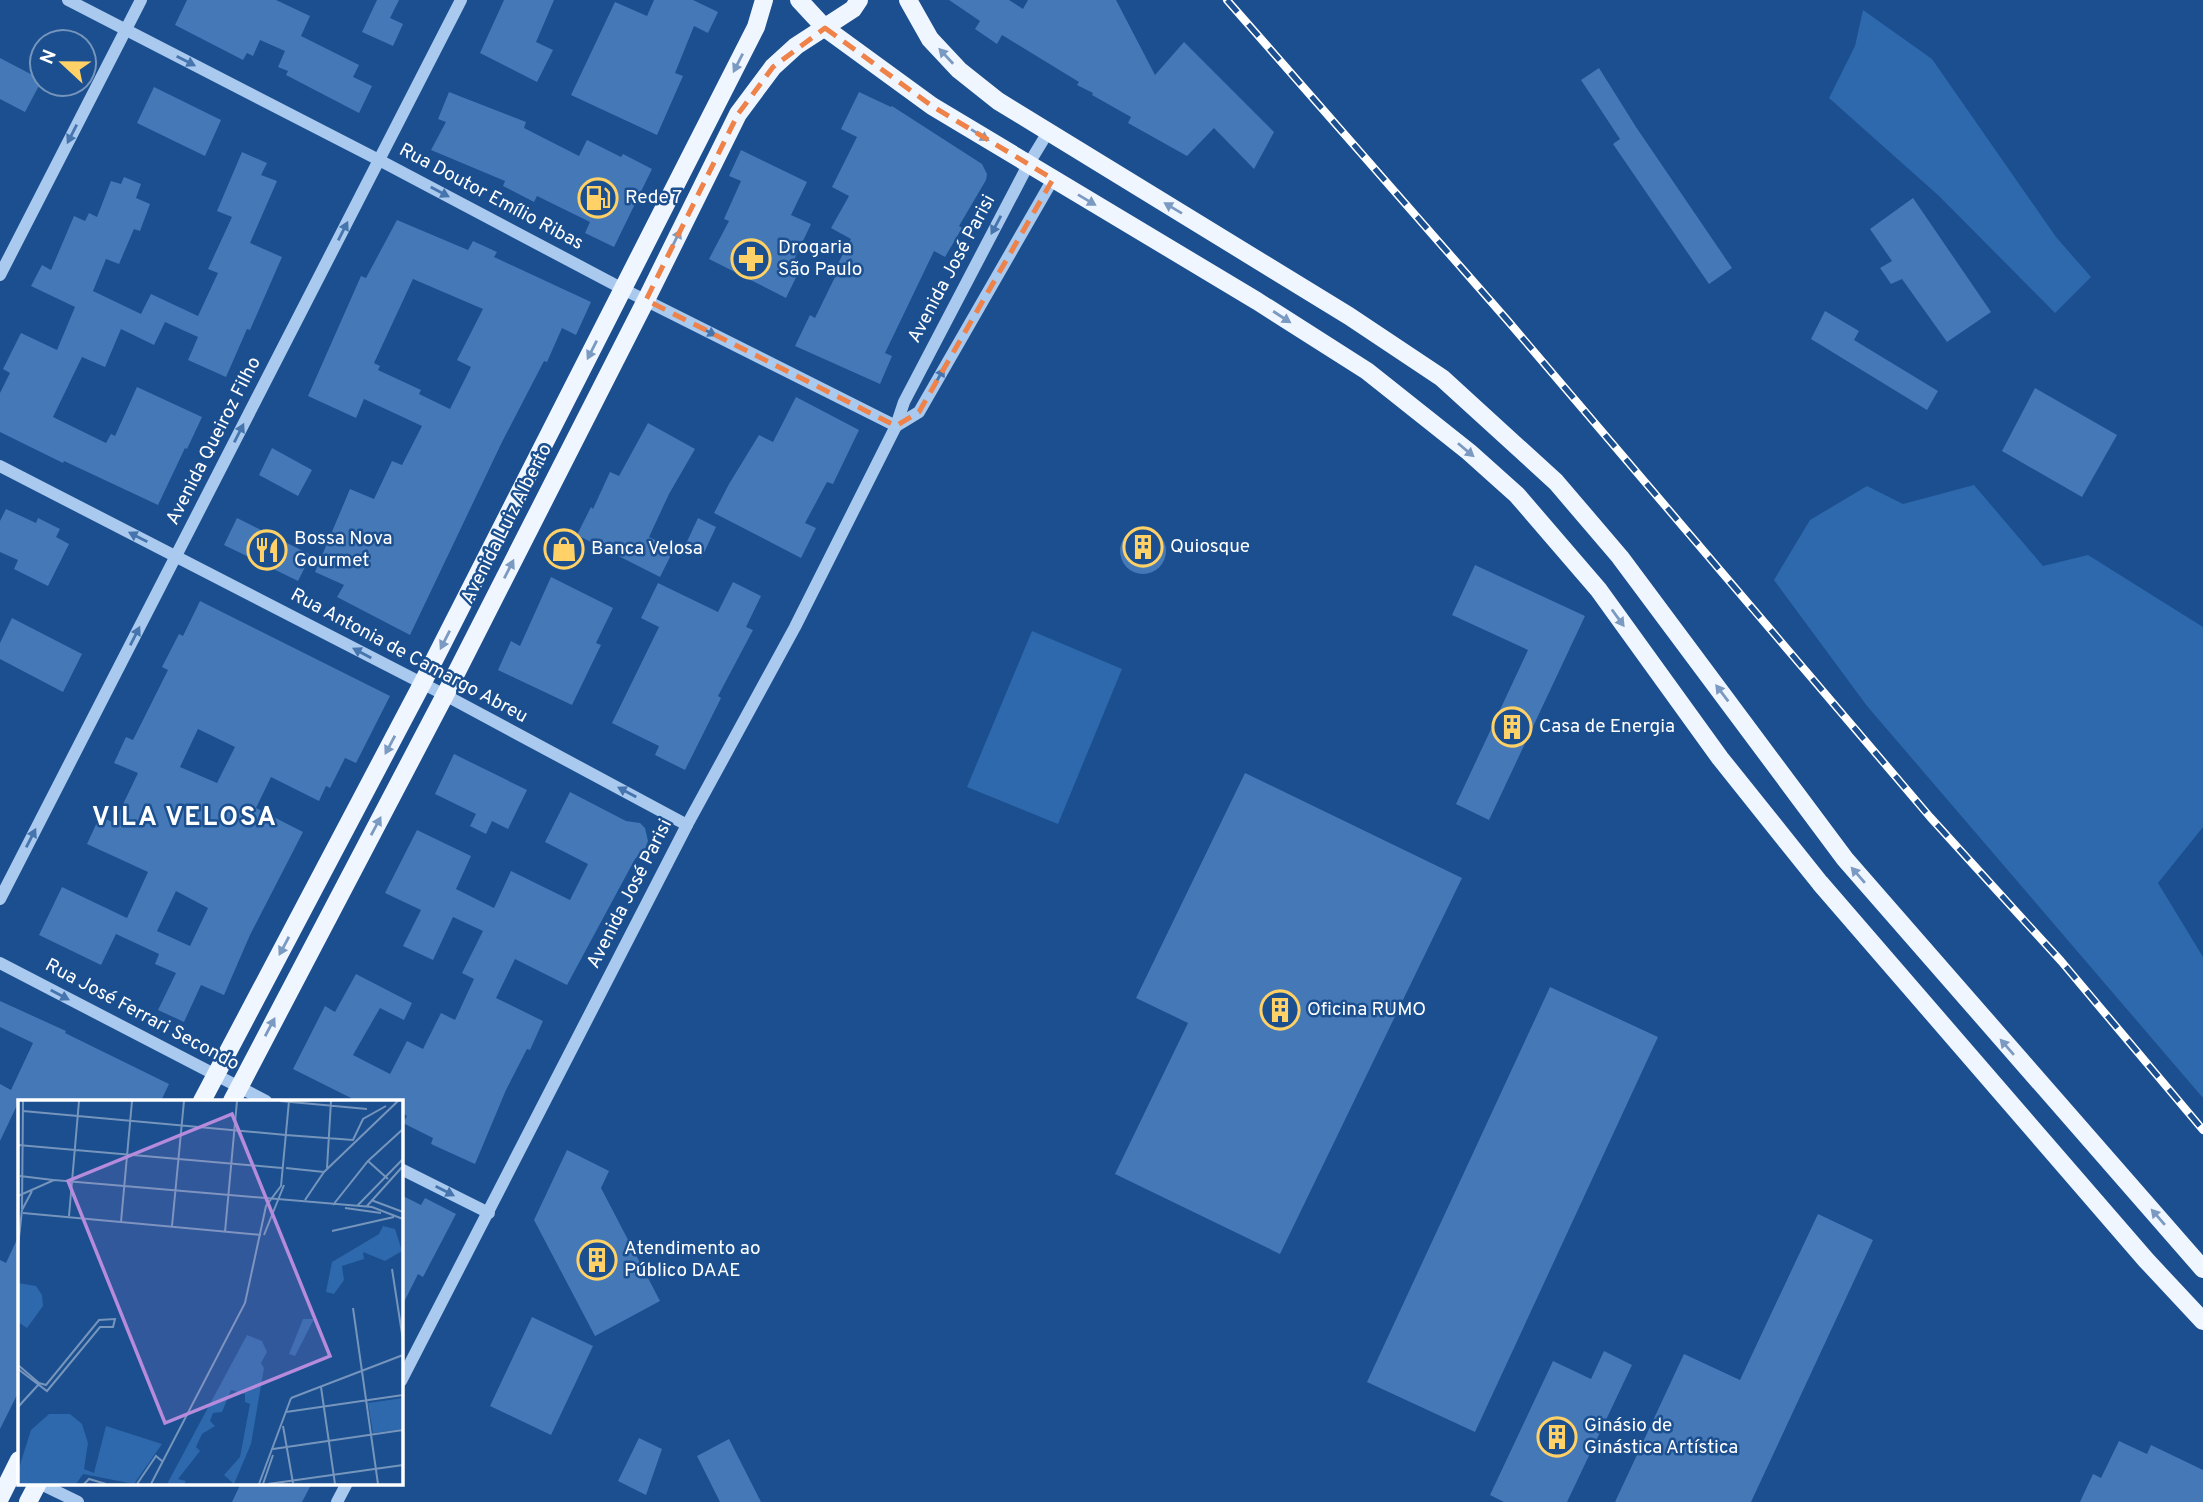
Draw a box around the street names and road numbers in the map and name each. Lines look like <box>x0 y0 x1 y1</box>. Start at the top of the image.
street label: Rua Doutor Emílio Ribas <box>395 138 587 256</box>
street label: Avenida José Parisi <box>903 191 1001 347</box>
street label: Avenida Queiroz Filho <box>161 353 267 529</box>
street label: Avenida Luiz Alberto <box>456 440 558 608</box>
street label: Rua Antonia de Camargo Abreu <box>286 583 532 729</box>
street label: Avenida José Parisi <box>582 815 678 973</box>
street label: Rua José Ferrari Secondo <box>41 954 243 1076</box>

